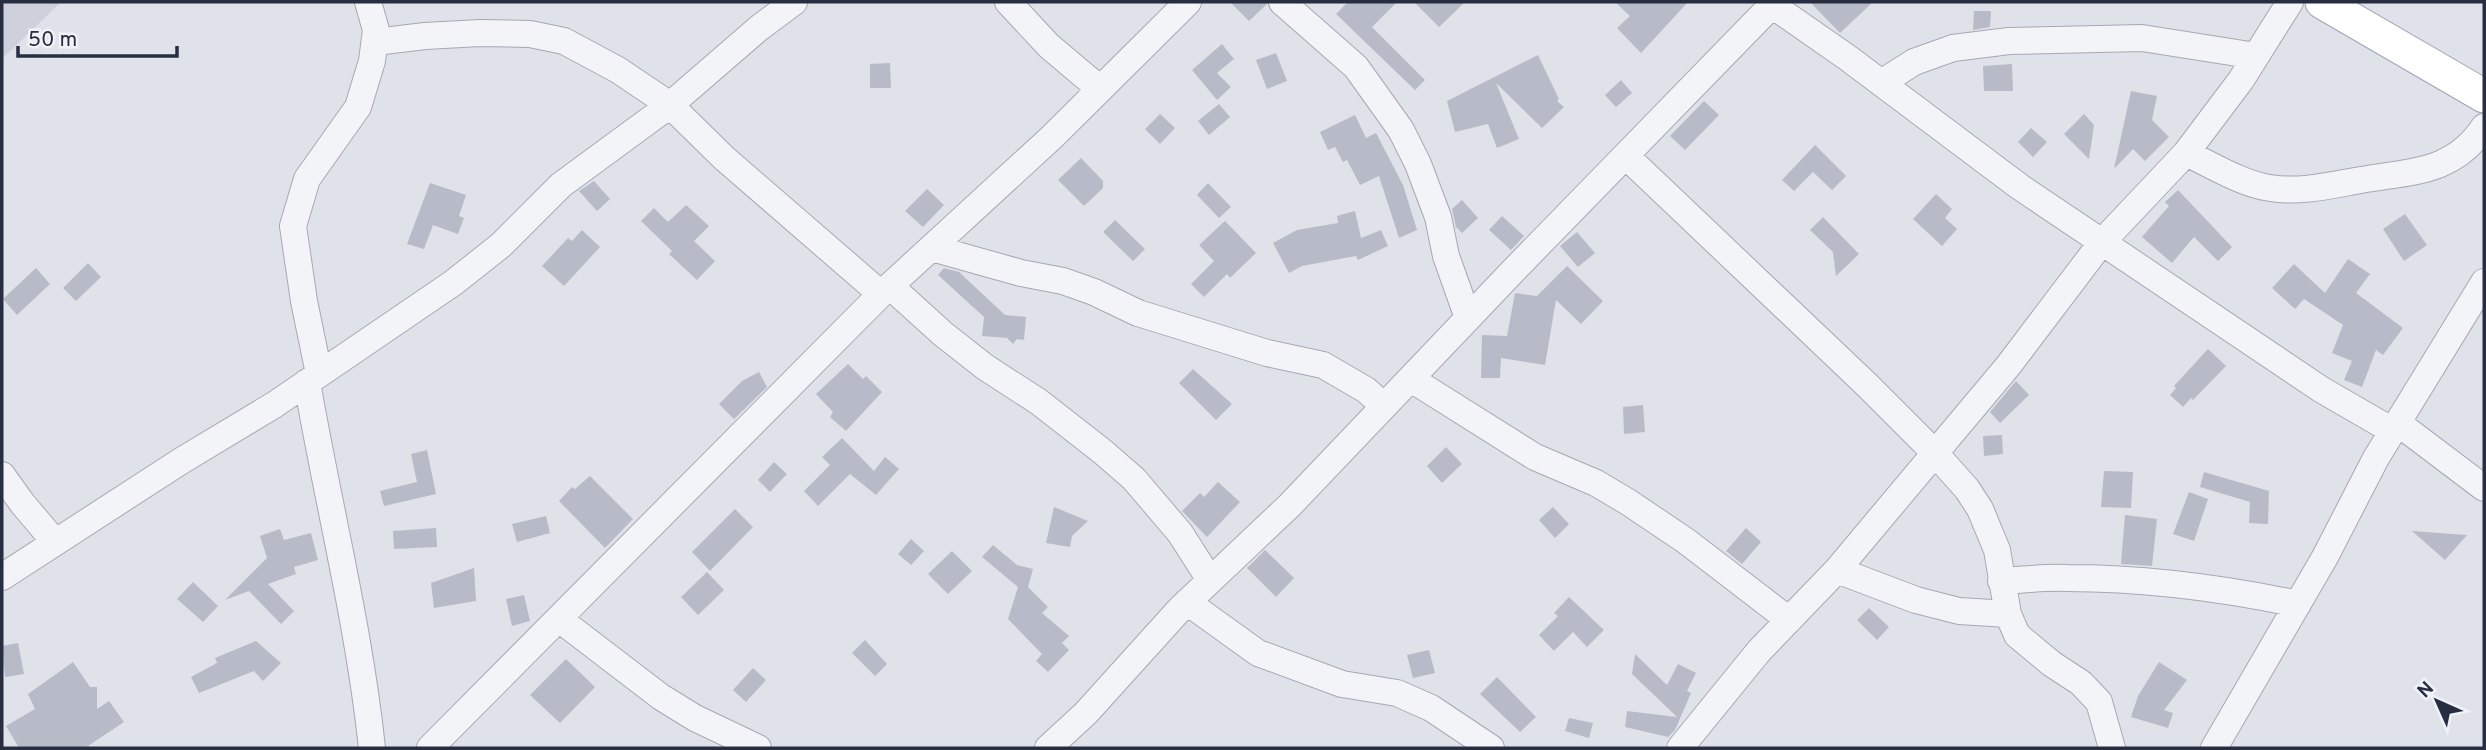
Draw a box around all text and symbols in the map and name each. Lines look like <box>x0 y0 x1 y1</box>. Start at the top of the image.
scale bar <box>18 14 177 58</box>
text: 50 m <box>28 27 77 54</box>
north arrow <box>2402 666 2472 736</box>
text: N <box>2413 677 2440 704</box>

